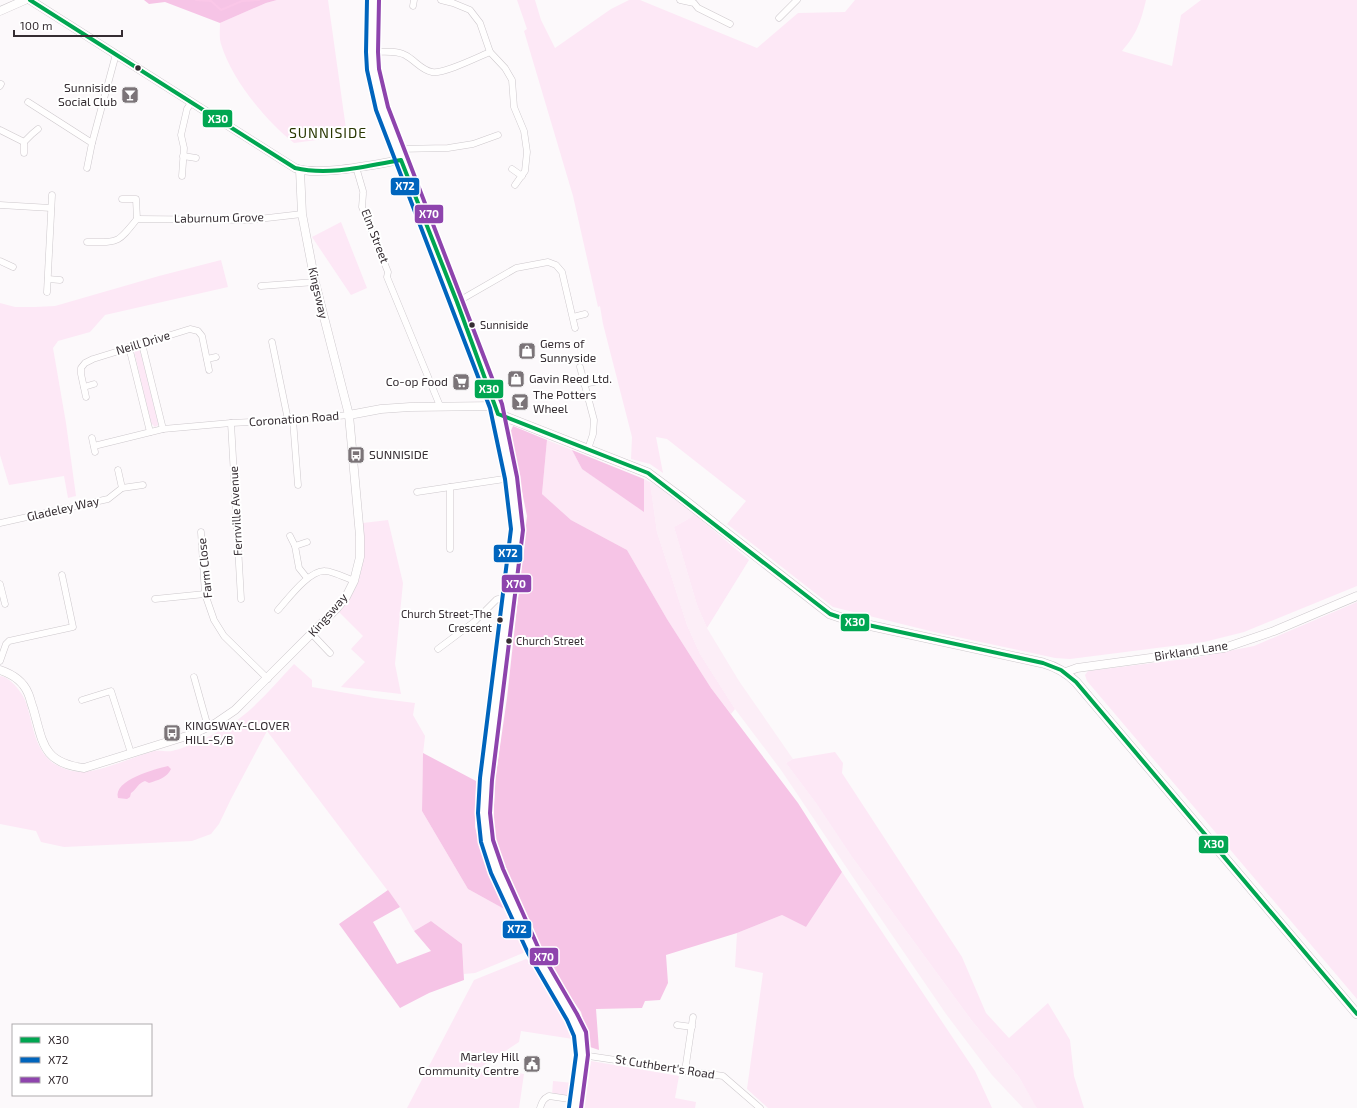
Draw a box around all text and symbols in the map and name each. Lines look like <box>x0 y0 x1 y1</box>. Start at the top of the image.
scale bar <box>14 12 122 38</box>
text: 100 m <box>20 18 52 32</box>
unlabelled marker <box>133 63 143 73</box>
place label: Sunniside Social Club <box>58 80 117 108</box>
bar icon: Sunniside Social Club <box>120 85 140 105</box>
line badge: X30 <box>202 109 233 128</box>
text: X30 <box>208 112 228 125</box>
district label: SUNNISIDE <box>289 124 367 141</box>
line badge: X72 <box>390 177 420 196</box>
text: X72 <box>395 179 415 192</box>
line badge: X70 <box>414 204 444 224</box>
street label: Elm Street <box>359 207 393 265</box>
text: X70 <box>419 207 439 220</box>
street label: Laburnum Grove <box>174 209 264 225</box>
street label: Kingsway <box>306 266 332 321</box>
place label: Sunniside <box>480 318 529 331</box>
marker: Sunniside <box>467 320 477 330</box>
street label: Neill Drive <box>114 327 171 357</box>
place label: Gems of Sunnyside <box>540 336 596 364</box>
shop icon: Gems of Sunnyside <box>517 341 537 361</box>
shop icon: Gavin Reed Ltd. <box>506 369 526 389</box>
place label: Gavin Reed Ltd. <box>529 371 612 385</box>
supermarket icon: Co-op Food <box>451 372 471 392</box>
place label: Co-op Food <box>386 374 448 388</box>
line badge: X30 <box>474 379 504 399</box>
text: X30 <box>479 382 499 395</box>
place label: The Potters Wheel <box>533 387 596 415</box>
bar icon: The Potters Wheel <box>510 392 530 412</box>
street label: Coronation Road <box>248 408 339 428</box>
bus stop icon: SUNNISIDE <box>346 445 366 465</box>
place label: SUNNISIDE <box>369 447 429 461</box>
street label: Fernville Avenue <box>226 466 244 556</box>
street label: Gladeley Way <box>25 493 101 523</box>
street label: Farm Close <box>194 537 214 599</box>
line badge: X72 <box>493 544 523 563</box>
text: X72 <box>498 546 518 559</box>
line badge: X70 <box>501 574 532 593</box>
text: X70 <box>506 577 526 590</box>
street label: Kingsway <box>305 589 350 639</box>
place label: Church Street-The Crescent <box>401 607 492 634</box>
line badge: X30 <box>840 613 870 632</box>
marker: Church Street-The Crescent <box>495 615 505 625</box>
text: X30 <box>845 615 865 628</box>
place label: Church Street <box>516 634 584 647</box>
marker: Church Street <box>504 636 514 646</box>
street label: Birkland Lane <box>1153 637 1229 663</box>
place label: KINGSWAY-CLOVER HILL-S/B <box>185 718 290 746</box>
bus stop icon: KINGSWAY-CLOVER HILL-S/B <box>162 723 182 743</box>
line badge: X30 <box>1198 835 1229 854</box>
text: X30 <box>1204 837 1224 850</box>
line badge: X72 <box>502 920 532 939</box>
text: X72 <box>507 922 527 935</box>
line badge: X70 <box>529 947 559 966</box>
text: X70 <box>534 950 554 963</box>
legend <box>12 1024 152 1096</box>
text: X30 <box>48 1032 69 1046</box>
place label: Marley Hill Community Centre <box>418 1049 519 1077</box>
street label: St Cuthbert's Road <box>614 1051 716 1081</box>
text: X72 <box>48 1052 68 1066</box>
public building icon: Marley Hill Community Centre <box>522 1054 542 1074</box>
text: X70 <box>48 1072 69 1086</box>

